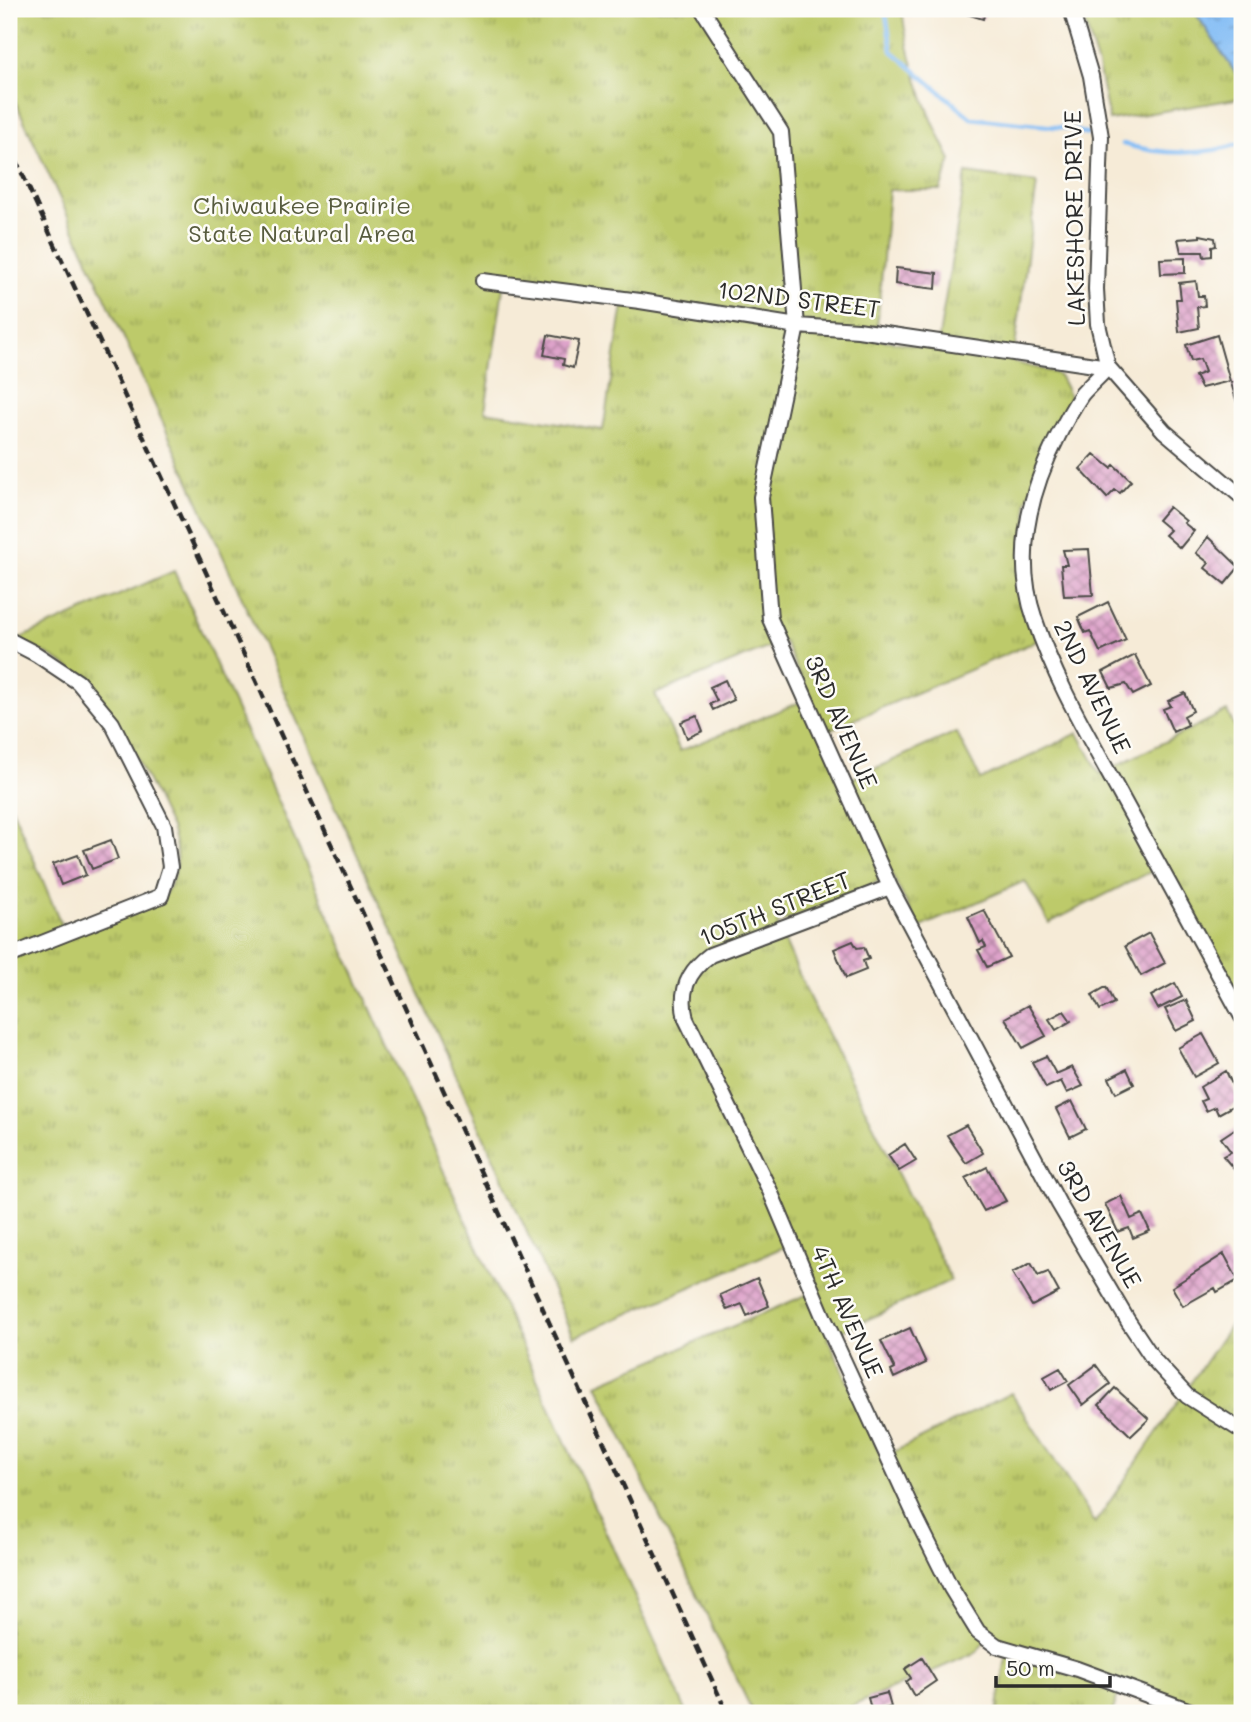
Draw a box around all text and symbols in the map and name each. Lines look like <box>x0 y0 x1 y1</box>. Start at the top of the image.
street label: LAKESHORE DRIVE <box>1056 110 1091 326</box>
park label: Chiwaukee Prairie State Natural Area <box>188 189 416 248</box>
street label: 102ND STREET <box>716 273 882 324</box>
street label: 2ND AVENUE <box>1048 614 1139 758</box>
street label: 3RD AVENUE <box>799 650 886 793</box>
street label: 105TH STREET <box>694 863 855 952</box>
street label: 3RD AVENUE <box>1051 1153 1150 1293</box>
street label: 4TH AVENUE <box>805 1240 891 1383</box>
scale bar <box>996 1645 1109 1689</box>
text: 50 m <box>1006 1654 1055 1681</box>

